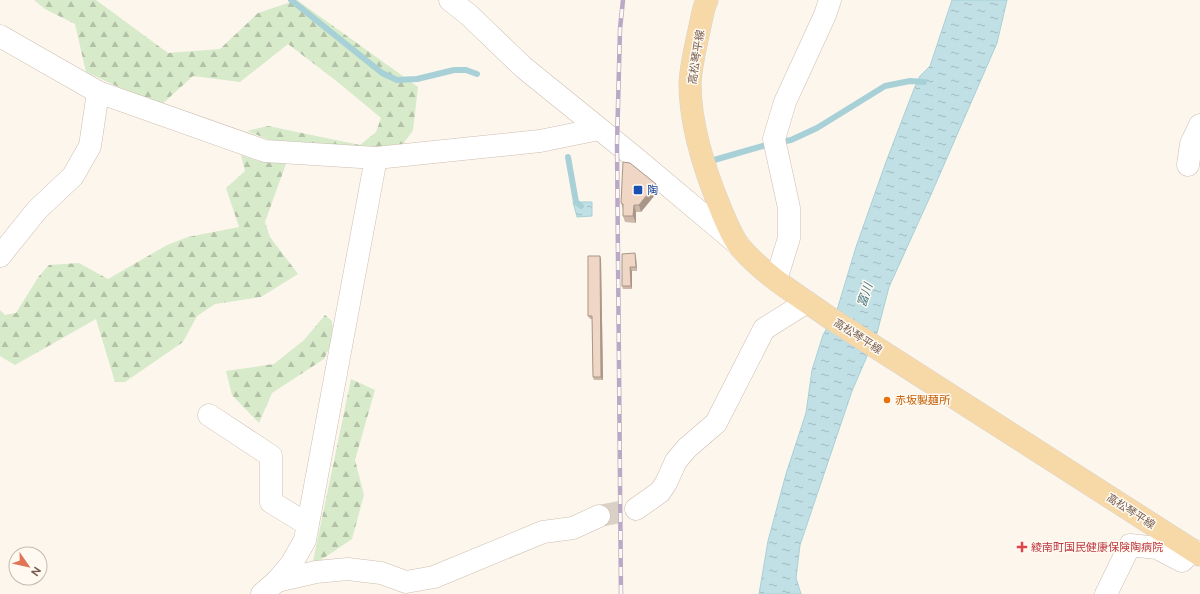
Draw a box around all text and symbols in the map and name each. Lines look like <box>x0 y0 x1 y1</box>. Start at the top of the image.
street label: 高松琴平線 <box>686 29 707 85</box>
marker: 陶 <box>632 184 644 196</box>
place label: 陶 <box>647 184 658 197</box>
water label: 富川 <box>855 280 876 309</box>
street label: 高松琴平線 <box>831 316 884 357</box>
place label: 赤坂製麺所 <box>895 394 951 407</box>
marker: 赤坂製麺所 <box>882 395 892 405</box>
street label: 高松琴平線 <box>1104 491 1157 532</box>
marker: 綾南町国民健康保険陶病院 <box>1016 541 1028 553</box>
place label: 綾南町国民健康保険陶病院 <box>1031 541 1163 554</box>
north arrow <box>8 546 48 586</box>
text: N <box>28 564 44 578</box>

